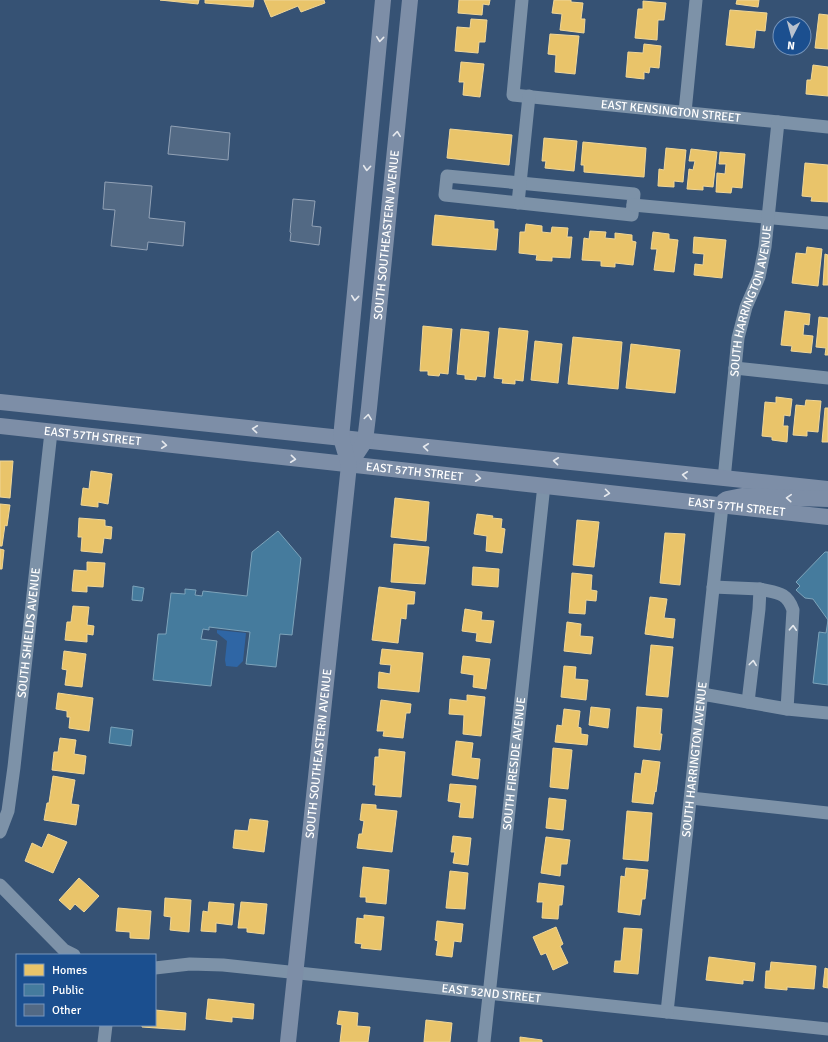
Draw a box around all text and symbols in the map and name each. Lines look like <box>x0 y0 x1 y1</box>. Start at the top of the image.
north arrow <box>772 16 812 56</box>
one-way arrow <box>375 36 384 42</box>
text: N <box>787 39 795 52</box>
street label: EAST KENSINGTON STREET <box>600 96 742 126</box>
one-way arrow <box>392 131 401 137</box>
street label: SOUTH SOUTHEASTERN AVENUE <box>370 149 402 320</box>
one-way arrow <box>363 165 372 171</box>
street label: SOUTH HARRINGTON AVENUE <box>727 224 775 377</box>
one-way arrow <box>350 295 359 301</box>
one-way arrow <box>363 414 372 420</box>
street label: EAST 57TH STREET <box>43 423 142 449</box>
one-way arrow <box>252 425 258 434</box>
one-way arrow <box>161 440 167 449</box>
one-way arrow <box>423 443 429 452</box>
one-way arrow <box>290 454 296 463</box>
one-way arrow <box>553 457 559 466</box>
street label: EAST 57TH STREET <box>365 459 464 484</box>
one-way arrow <box>682 471 688 480</box>
one-way arrow <box>475 474 481 483</box>
one-way arrow <box>604 488 610 497</box>
street label: EAST 57TH STREET <box>687 494 786 520</box>
one-way arrow <box>786 494 792 502</box>
street label: SOUTH SHIELDS AVENUE <box>14 567 44 699</box>
one-way arrow <box>789 625 797 631</box>
one-way arrow <box>748 660 757 666</box>
street label: SOUTH SOUTHEASTERN AVENUE <box>302 668 335 839</box>
street label: SOUTH HARRINGTON AVENUE <box>679 681 710 838</box>
street label: SOUTH FIRESIDE AVENUE <box>499 696 529 831</box>
legend <box>16 954 156 1026</box>
text: Homes <box>52 963 87 978</box>
street label: EAST 52ND STREET <box>441 981 542 1006</box>
text: Public <box>52 983 84 998</box>
text: Other <box>52 1003 82 1018</box>

